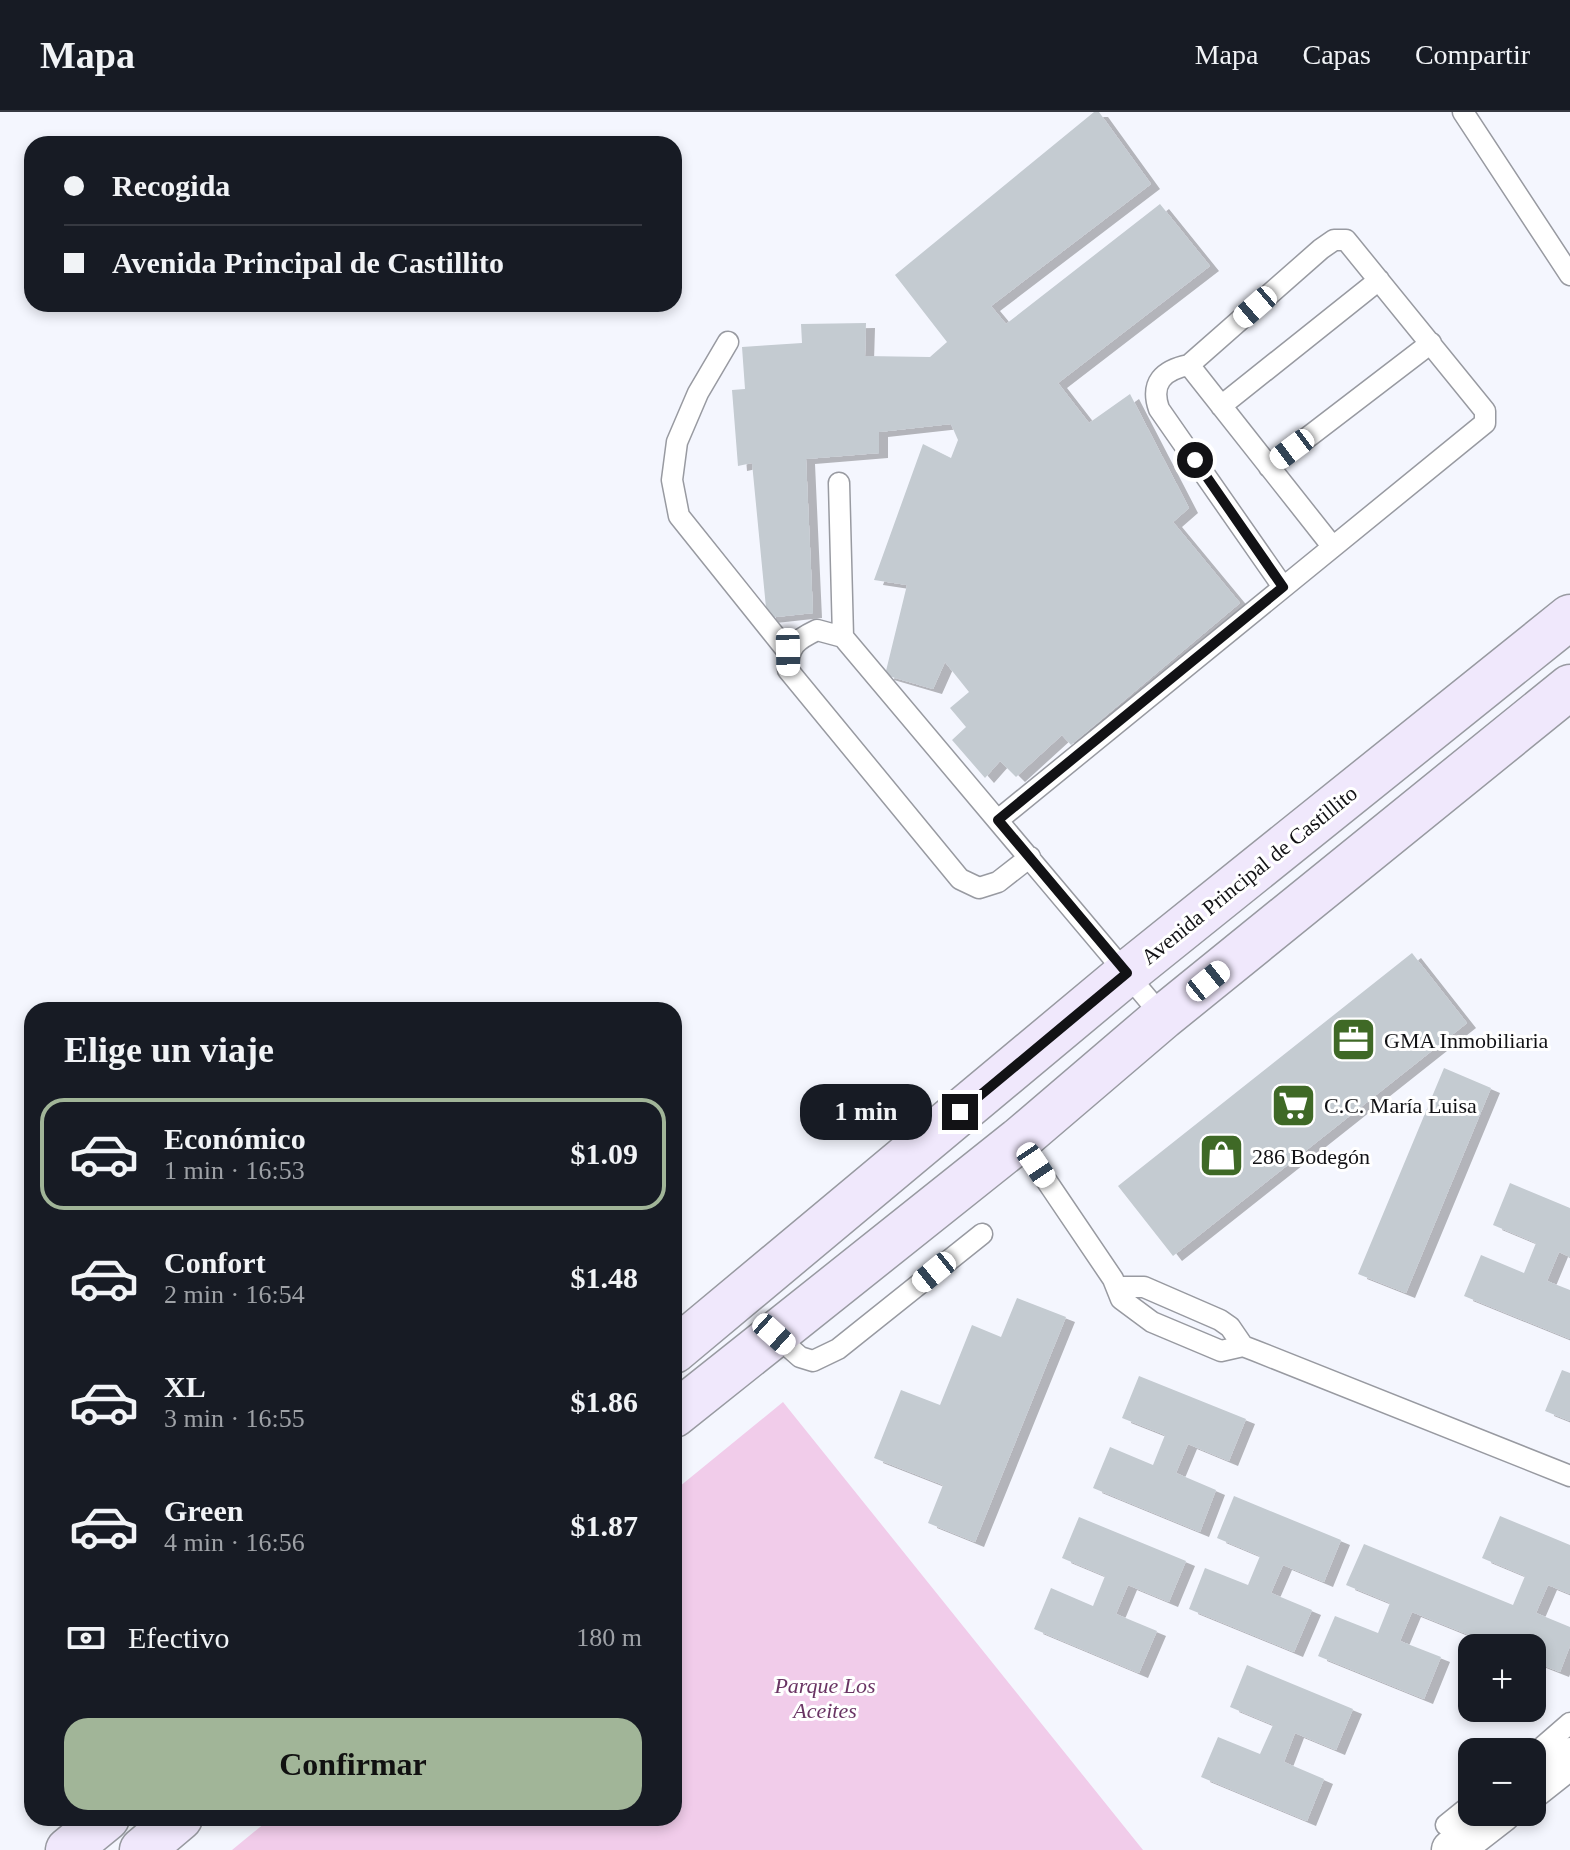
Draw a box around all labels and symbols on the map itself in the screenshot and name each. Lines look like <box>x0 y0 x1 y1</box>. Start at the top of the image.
car <box>1229 282 1281 332</box>
car <box>1266 425 1318 473</box>
route start <box>1177 442 1213 478</box>
car <box>776 628 800 676</box>
street label: Avenida Principal de Castillito <box>1136 780 1362 970</box>
car <box>1182 957 1234 1005</box>
office icon: GMA Inmobiliaria <box>1329 1016 1377 1064</box>
place label: GMA Inmobiliaria <box>1384 1028 1549 1053</box>
supermarket icon: C.C. María Luisa <box>1269 1081 1317 1129</box>
callout: 1 min <box>800 1084 932 1140</box>
place label: C.C. María Luisa <box>1324 1093 1477 1118</box>
route end <box>942 1094 978 1130</box>
shop icon: 286 Bodegón <box>1197 1132 1245 1180</box>
car <box>1013 1138 1059 1192</box>
place label: 286 Bodegón <box>1252 1144 1370 1169</box>
car <box>908 1248 960 1296</box>
car <box>748 1309 800 1359</box>
park label: Parque Los Aceites <box>773 1673 876 1723</box>

